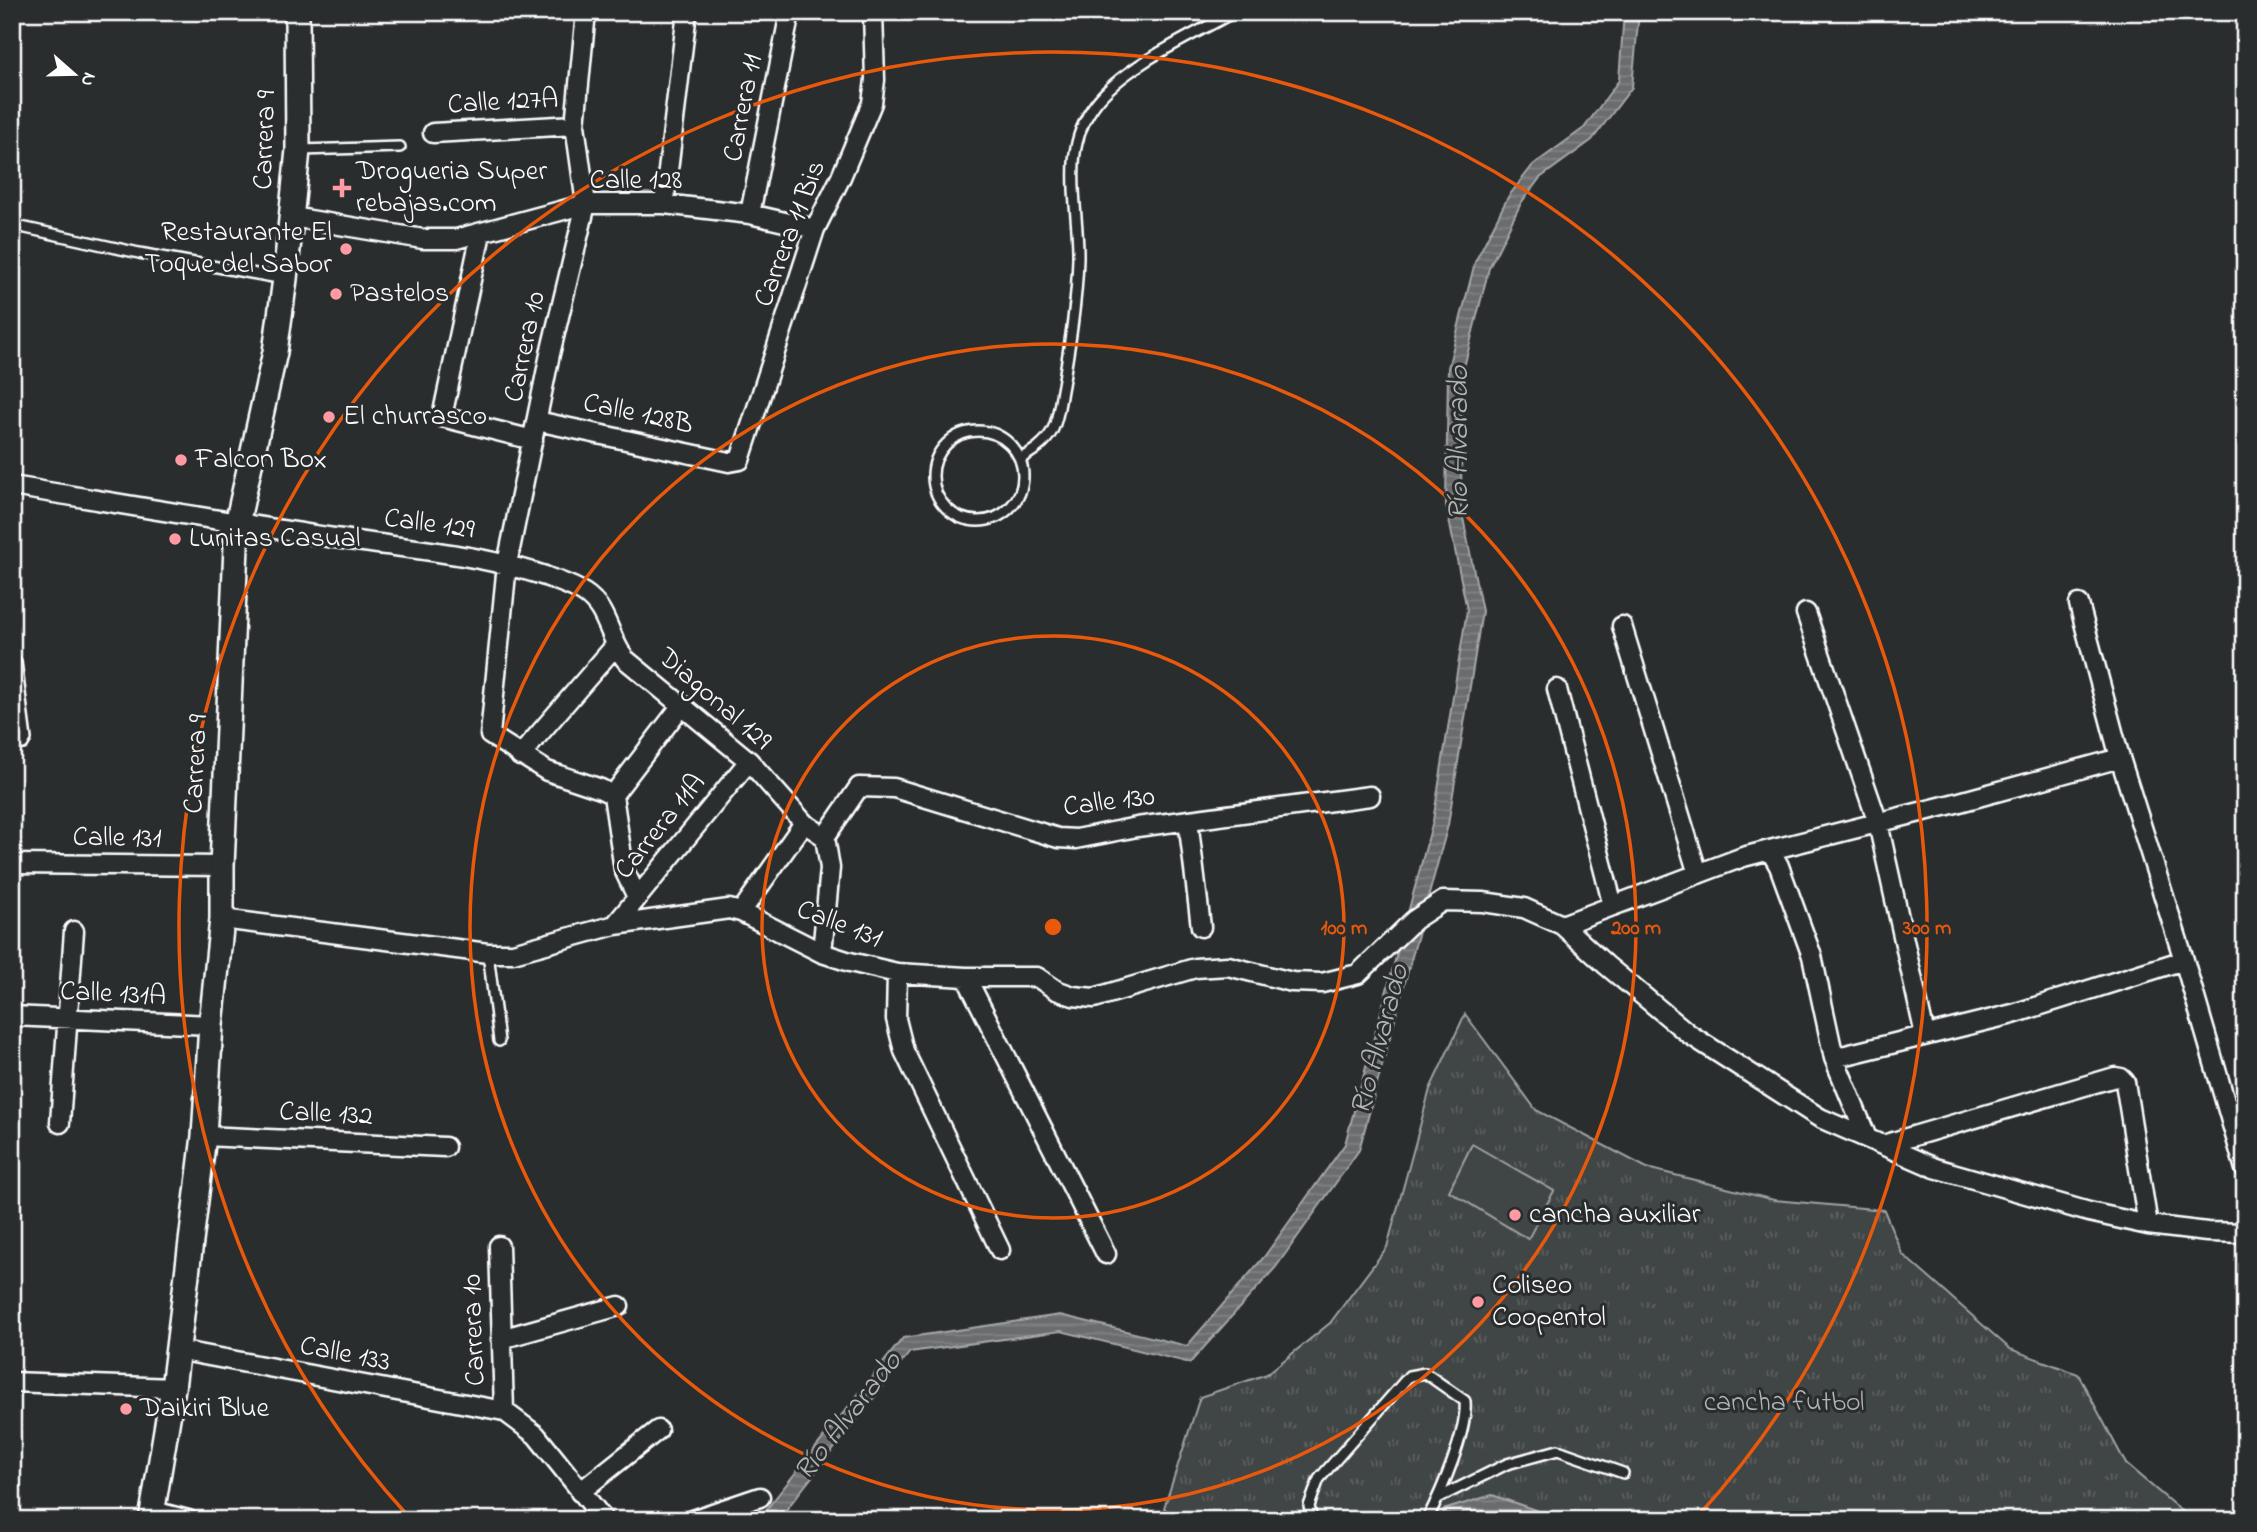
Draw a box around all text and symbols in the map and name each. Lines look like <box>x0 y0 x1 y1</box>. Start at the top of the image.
north arrow <box>38 38 108 108</box>
street label: Carrera 11 <box>713 50 775 165</box>
text: N <box>73 68 103 90</box>
street label: Calle 127A <box>446 80 560 126</box>
street label: Carrera 9 <box>244 89 288 190</box>
place label: Drogueria Super rebajas.com <box>355 152 547 225</box>
street label: Carrera 11 Bis <box>744 155 838 313</box>
street label: Calle 128 <box>590 161 682 202</box>
marker: Drogueria Super rebajas.com <box>334 180 350 196</box>
place label: Restaurante El Toque del Sabor <box>144 213 332 286</box>
marker: Restaurante El Toque del Sabor <box>338 241 354 257</box>
place label: Pastelos <box>350 274 449 315</box>
marker: Pastelos <box>328 286 344 302</box>
street label: Carrera 10 <box>494 288 558 406</box>
water label: Río Alvarado <box>1438 364 1482 520</box>
street label: Calle 128B <box>579 383 697 447</box>
place label: El churrasco <box>343 397 487 438</box>
marker: El churrasco <box>321 409 337 425</box>
place label: Falcon Box <box>194 440 327 481</box>
marker: Falcon Box <box>173 452 189 468</box>
street label: Calle 129 <box>381 498 477 552</box>
place label: Lunitas Casual <box>189 519 360 560</box>
marker: Lunitas Casual <box>167 531 183 547</box>
street label: Diagonal 129 <box>647 638 781 762</box>
street label: Carrera 9 <box>174 713 220 815</box>
street label: Carrera 11A <box>605 765 717 889</box>
street label: Calle 130 <box>1061 777 1157 829</box>
street label: Calle 131 <box>72 818 162 860</box>
street label: Calle 131 <box>790 890 888 960</box>
text: 100 m <box>1321 914 1367 944</box>
text: 200 m <box>1610 914 1661 944</box>
text: 300 m <box>1902 914 1951 944</box>
centre of rings <box>1041 915 1065 939</box>
water label: Río Alvarado <box>1340 958 1423 1120</box>
street label: Calle 131A <box>59 972 167 1018</box>
street label: Calle 132 <box>278 1092 374 1138</box>
place label: cancha auxiliar <box>1529 1195 1701 1236</box>
marker: cancha auxiliar <box>1507 1207 1523 1223</box>
place label: Coliseo Coopentol <box>1492 1266 1606 1339</box>
street label: Carrera 10 <box>453 1273 497 1387</box>
marker: Coliseo Coopentol <box>1470 1294 1486 1310</box>
street label: Calle 133 <box>296 1326 394 1384</box>
water label: Río Alvarado <box>784 1342 915 1491</box>
park label: cancha futbol <box>1704 1383 1864 1424</box>
place label: Daikiri Blue <box>139 1389 270 1430</box>
marker: Daikiri Blue <box>118 1401 134 1417</box>

